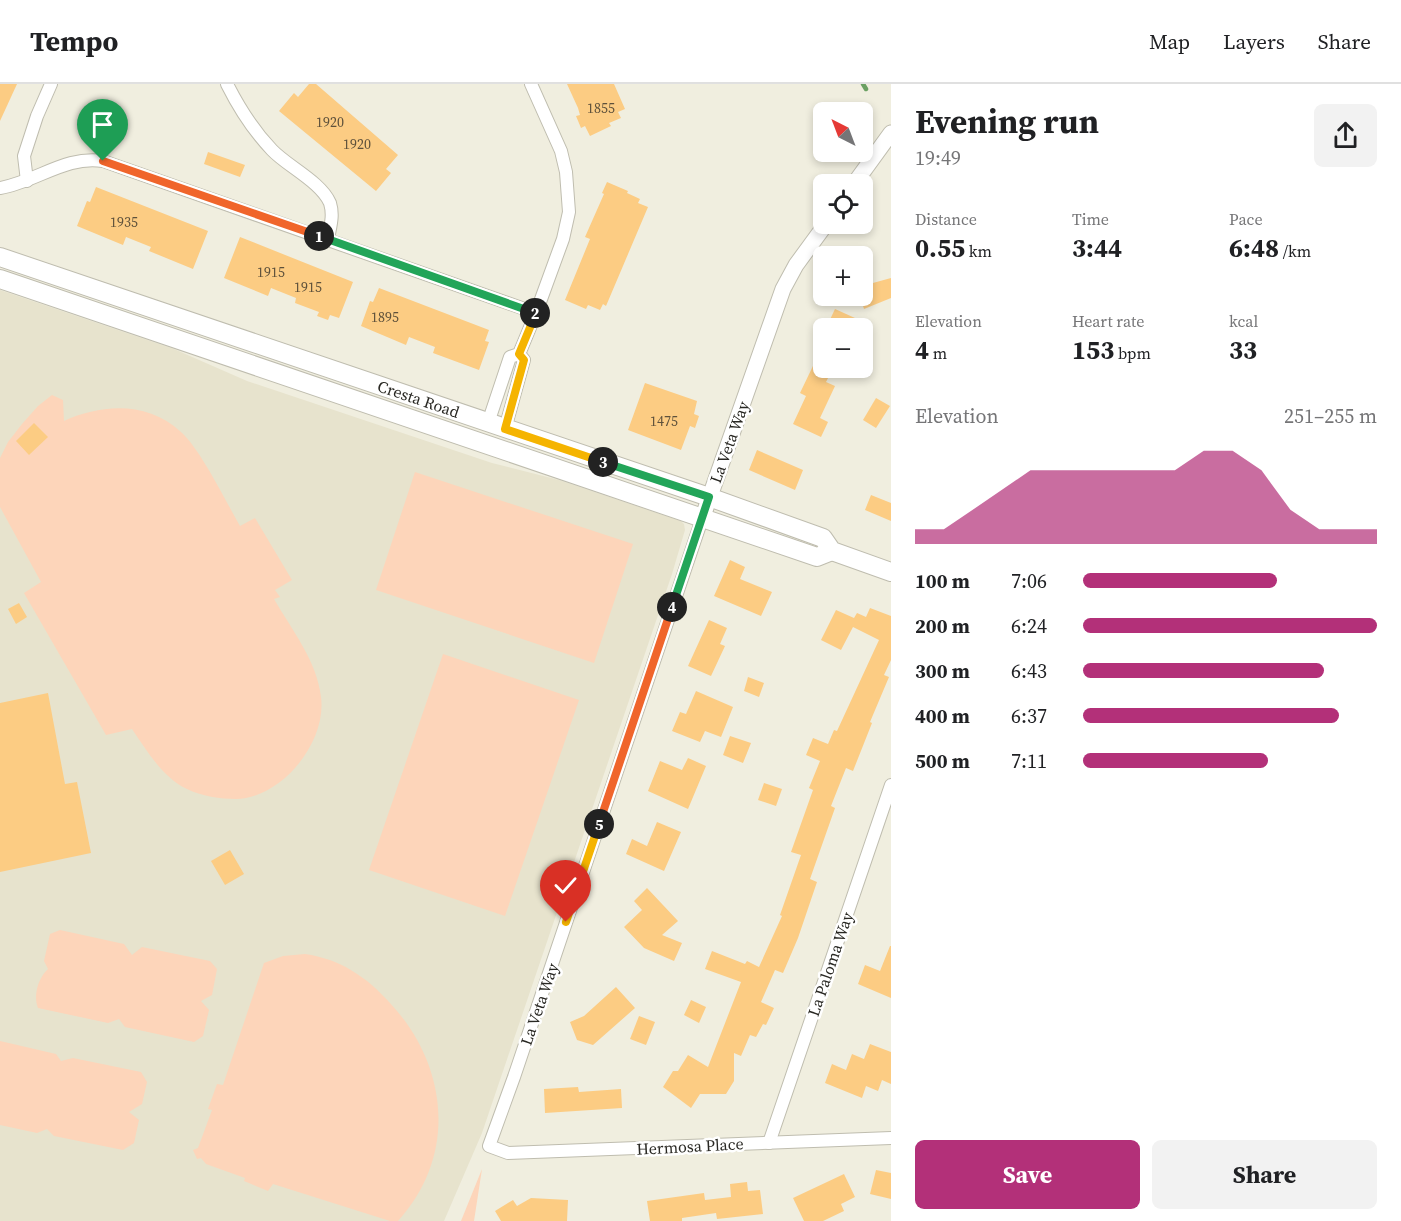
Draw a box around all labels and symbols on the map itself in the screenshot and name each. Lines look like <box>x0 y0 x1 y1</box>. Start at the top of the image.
house number: 1855 <box>587 98 615 118</box>
pin <box>77 99 128 161</box>
north arrow <box>813 102 873 162</box>
house number: 1920 <box>316 112 344 132</box>
house number: 1920 <box>343 134 371 154</box>
house number: 1935 <box>110 212 138 232</box>
pin: 1 <box>304 221 334 251</box>
house number: 1915 <box>257 262 285 282</box>
house number: 1915 <box>294 277 322 297</box>
pin: 2 <box>520 298 550 328</box>
house number: 1895 <box>371 307 399 327</box>
street label: Cresta Road <box>375 375 463 423</box>
street label: La Veta Way <box>704 397 754 486</box>
house number: 1475 <box>650 411 678 431</box>
pin: 3 <box>588 447 618 477</box>
pin: 4 <box>657 592 687 622</box>
pin: 5 <box>584 809 614 839</box>
pin <box>540 860 591 922</box>
street label: La Paloma Way <box>802 908 858 1019</box>
street label: La Veta Way <box>515 959 564 1048</box>
street label: Hermosa Place <box>636 1132 744 1160</box>

